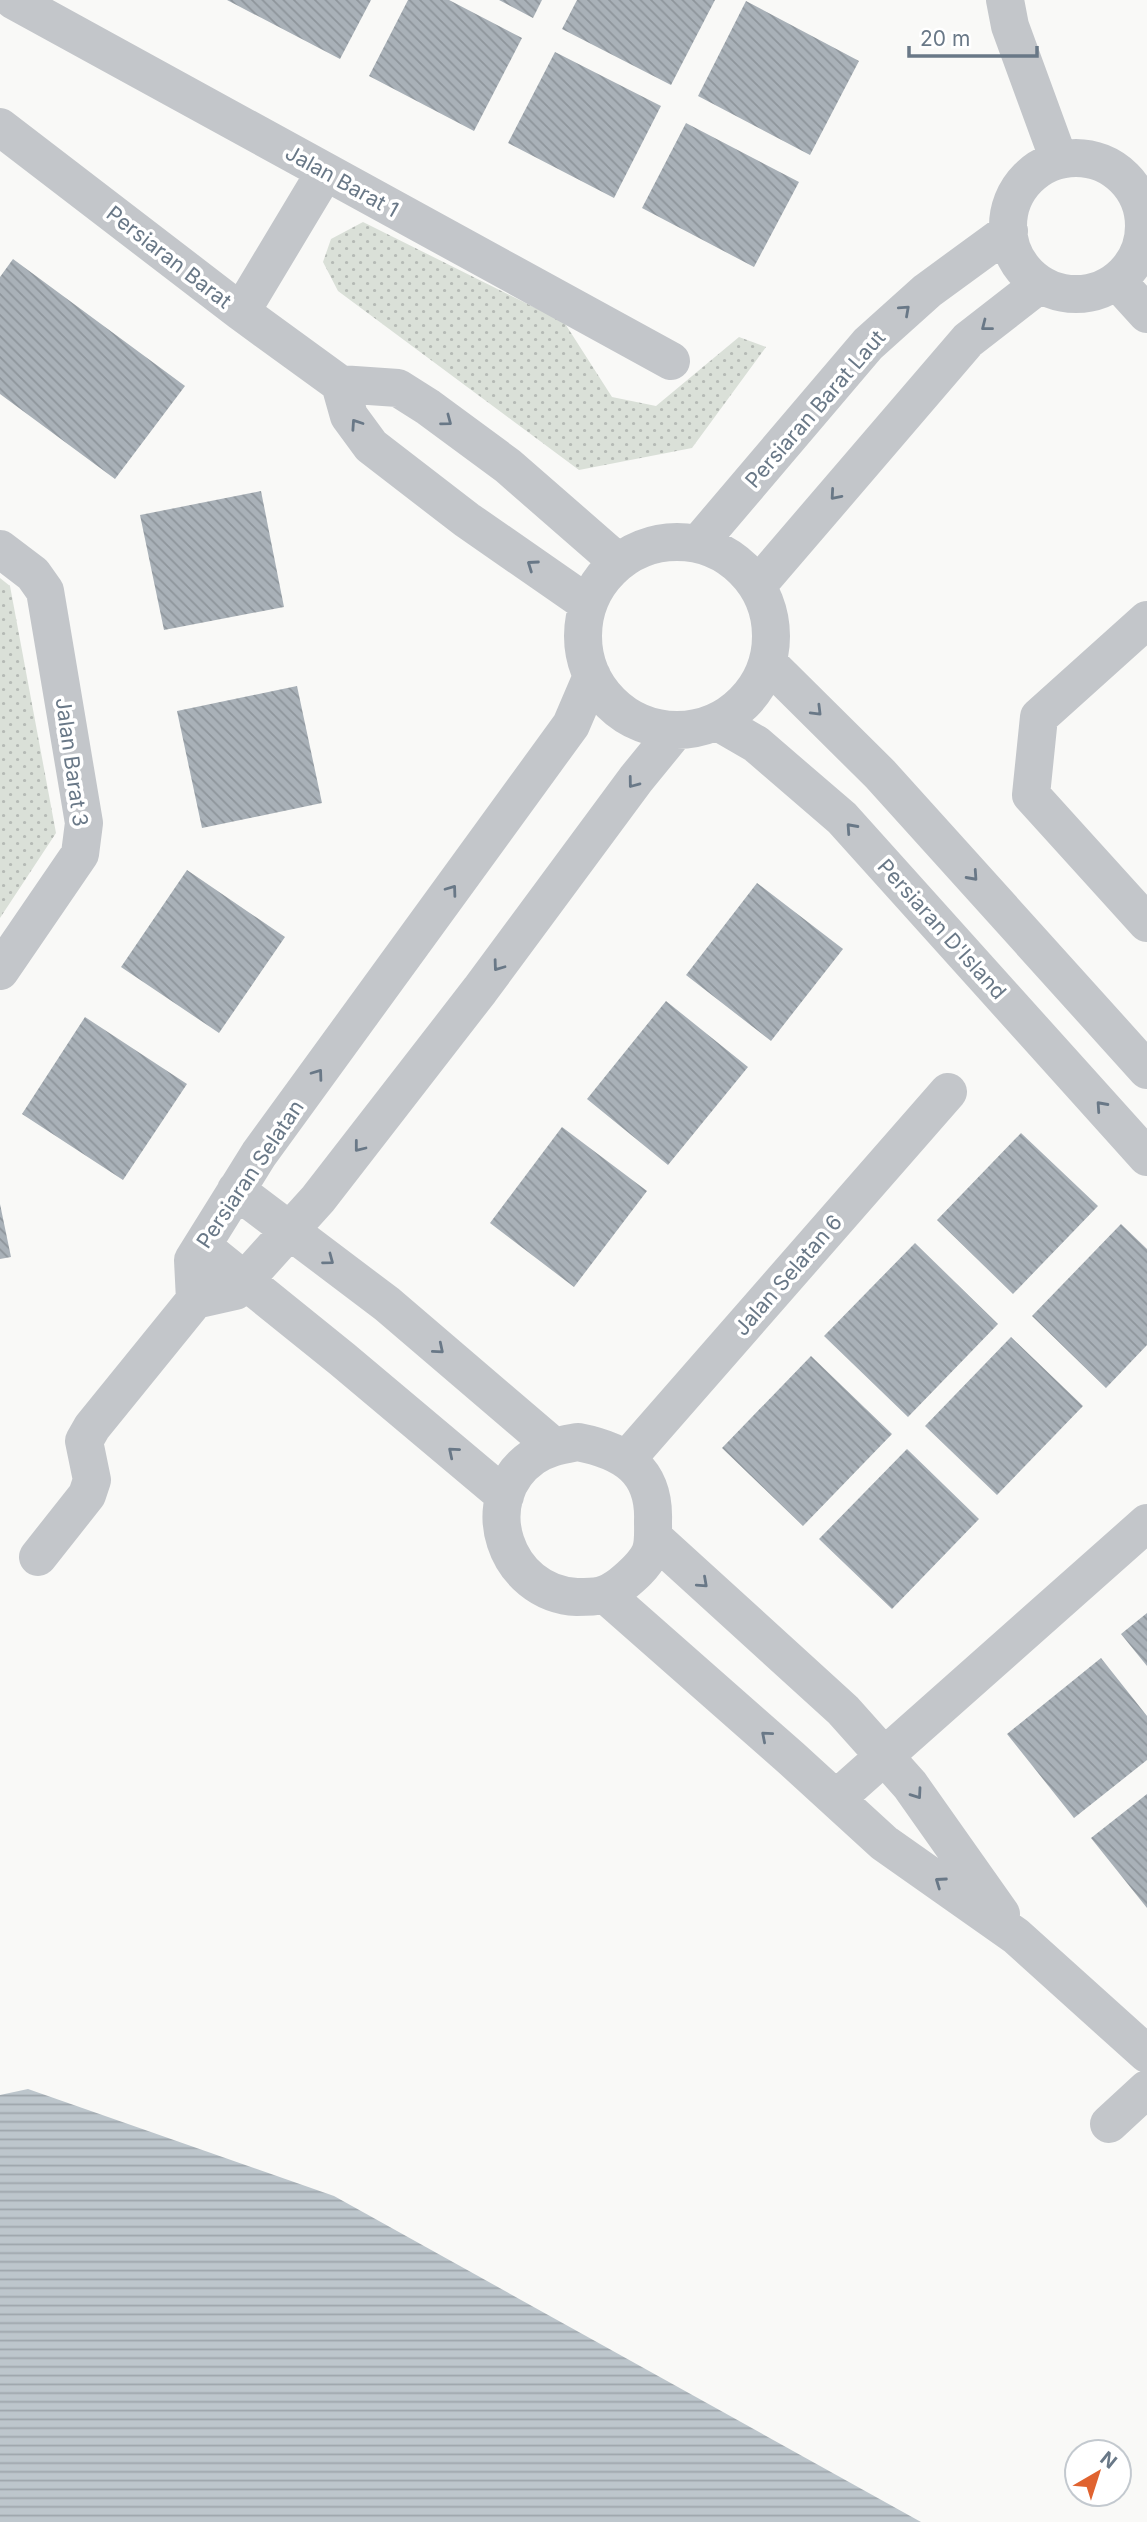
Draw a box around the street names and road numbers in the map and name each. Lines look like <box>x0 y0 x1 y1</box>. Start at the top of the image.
street label: Jalan Barat 1 <box>281 140 403 222</box>
street label: Persiaran Barat <box>102 201 236 314</box>
street label: Persiaran Barat Laut <box>740 325 890 493</box>
street label: Jalan Barat 3 <box>51 696 93 828</box>
street label: Persiaran D'Island <box>873 854 1011 1004</box>
street label: Persiaran Selatan <box>191 1095 309 1253</box>
street label: Jalan Selatan 6 <box>729 1210 847 1340</box>

